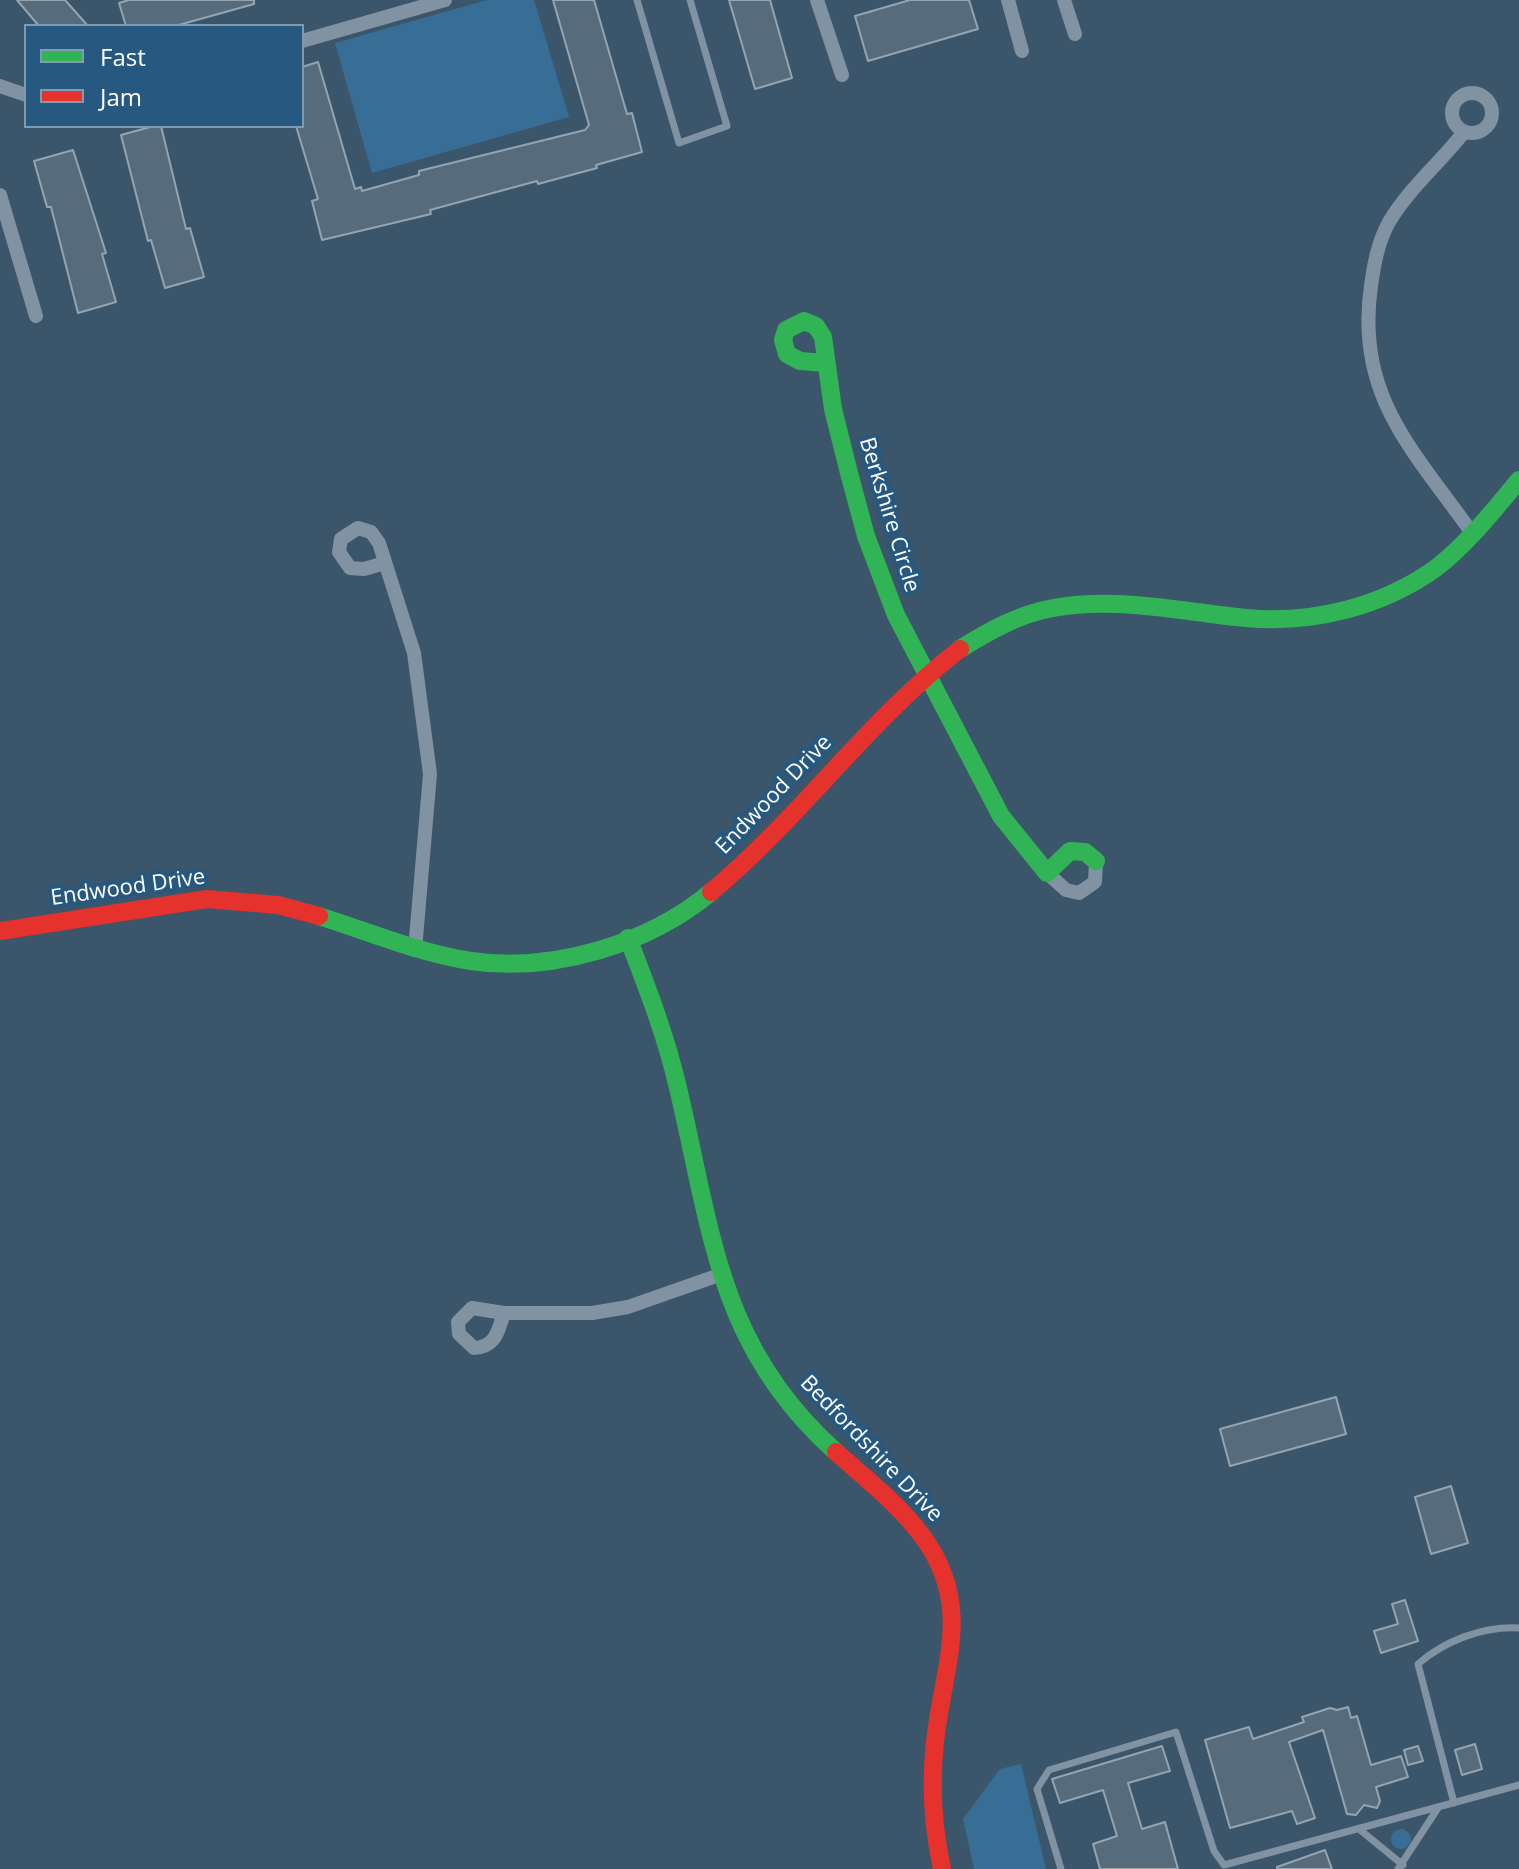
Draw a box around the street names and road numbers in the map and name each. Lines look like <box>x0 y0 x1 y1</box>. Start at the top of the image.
street label: Berkshire Circle <box>853 434 925 596</box>
street label: Endwood Drive <box>710 730 838 860</box>
street label: Endwood Drive <box>49 864 207 912</box>
street label: Bedfordshire Drive <box>794 1370 948 1528</box>

